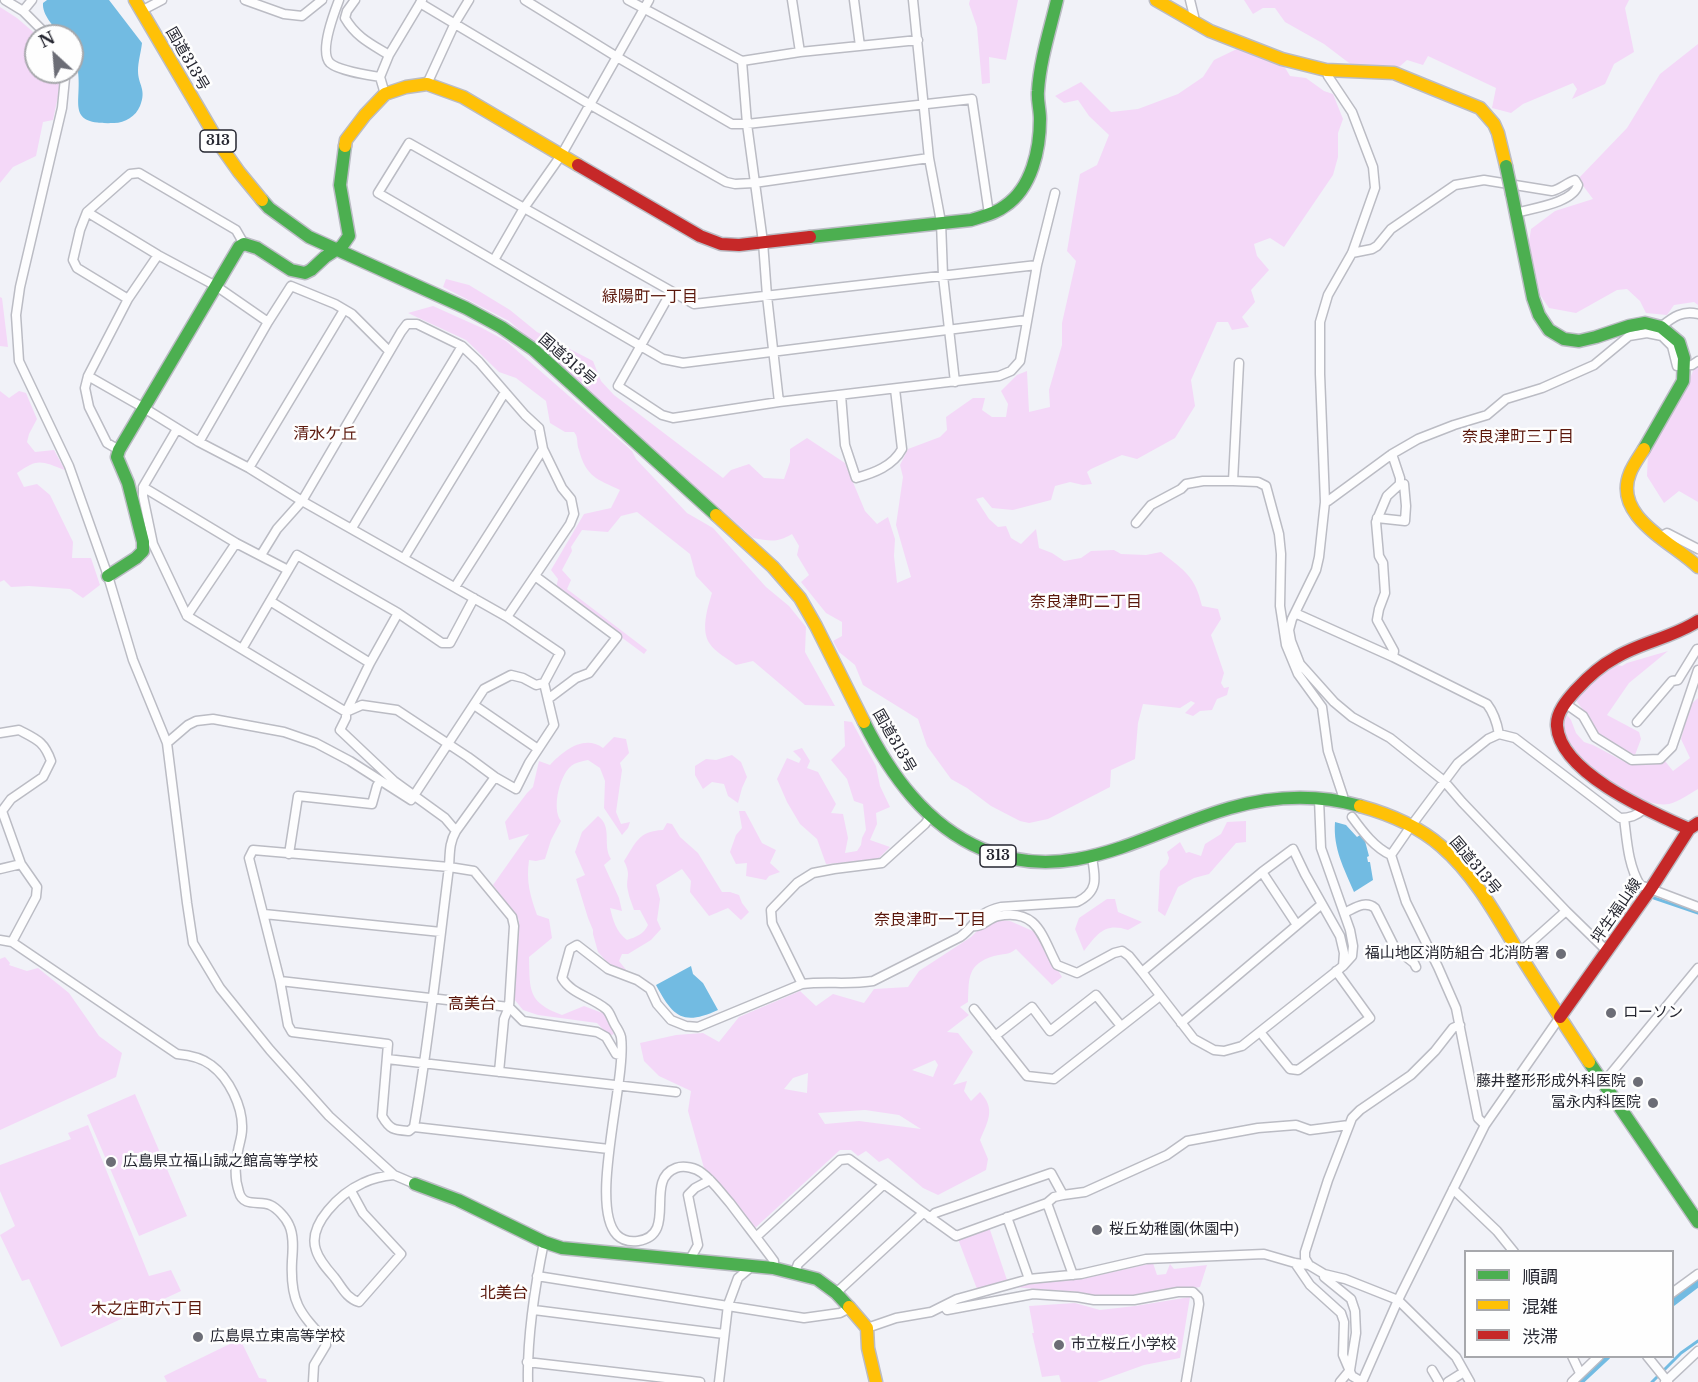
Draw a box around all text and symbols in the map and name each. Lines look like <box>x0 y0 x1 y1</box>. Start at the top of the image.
north arrow <box>24 24 84 84</box>
street label: 国道313号 <box>162 24 212 94</box>
text: N <box>36 27 58 52</box>
road number: 313 <box>200 130 236 152</box>
district label: 緑陽町一丁目 <box>602 287 698 307</box>
street label: 国道313号 <box>535 330 599 390</box>
district label: 清水ケ丘 <box>293 424 357 444</box>
district label: 奈良津町三丁目 <box>1462 427 1574 447</box>
district label: 奈良津町二丁目 <box>1030 592 1142 612</box>
street label: 国道313号 <box>869 706 919 776</box>
street label: 国道313号 <box>1446 833 1504 899</box>
road number: 313 <box>980 845 1016 867</box>
street label: 坪生福山線 <box>1588 875 1646 947</box>
district label: 奈良津町一丁目 <box>874 910 986 930</box>
place label: 福山地区消防組合 北消防署 <box>1365 945 1549 963</box>
marker: 福山地区消防組合 北消防署 <box>1554 947 1568 961</box>
district label: 高美台 <box>448 994 496 1014</box>
place label: ローソン <box>1623 1004 1683 1022</box>
marker: ローソン <box>1604 1006 1618 1020</box>
place label: 藤井整形形成外科医院 <box>1476 1073 1626 1091</box>
marker: 藤井整形形成外科医院 <box>1631 1075 1645 1089</box>
place label: 冨永内科医院 <box>1551 1094 1641 1112</box>
marker: 冨永内科医院 <box>1646 1096 1660 1110</box>
place label: 広島県立福山誠之館高等学校 <box>123 1153 318 1171</box>
marker: 広島県立福山誠之館高等学校 <box>104 1155 118 1169</box>
place label: 桜丘幼稚園(休園中) <box>1109 1221 1239 1239</box>
marker: 桜丘幼稚園(休園中) <box>1090 1223 1104 1237</box>
legend <box>1464 1250 1674 1358</box>
text: 順調 <box>1522 1266 1558 1288</box>
district label: 北美台 <box>480 1283 528 1303</box>
text: 混雑 <box>1522 1296 1558 1318</box>
district label: 木之庄町六丁目 <box>91 1299 203 1319</box>
text: 渋滞 <box>1522 1326 1558 1348</box>
place label: 広島県立東高等学校 <box>210 1328 345 1346</box>
marker: 広島県立東高等学校 <box>191 1330 205 1344</box>
place label: 市立桜丘小学校 <box>1071 1336 1176 1354</box>
marker: 市立桜丘小学校 <box>1052 1338 1066 1352</box>

